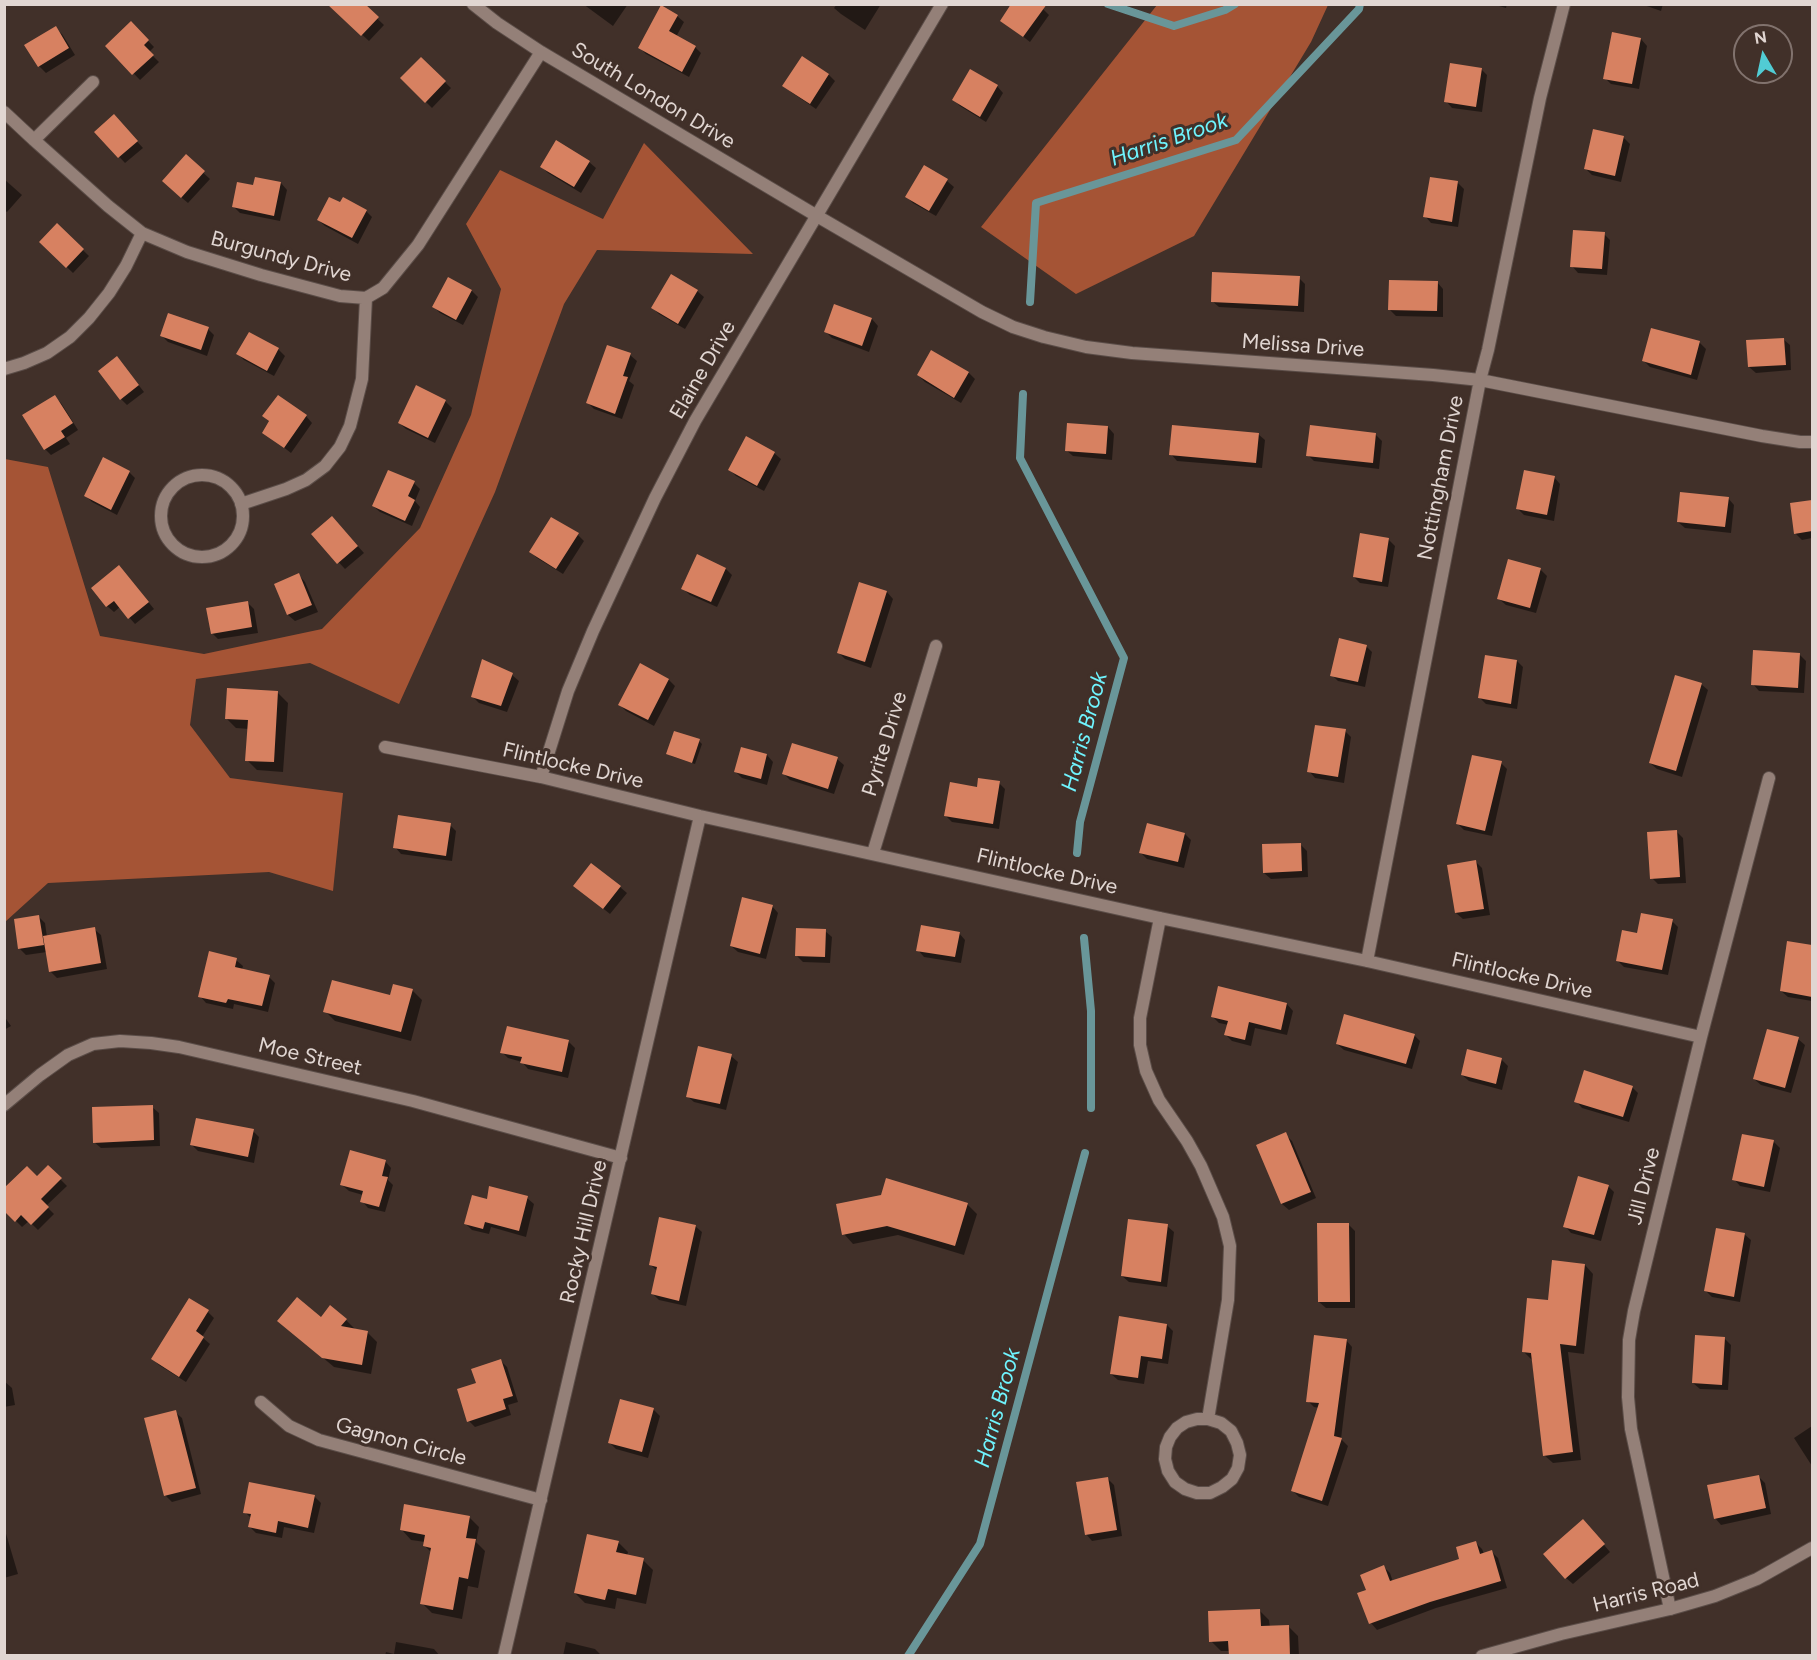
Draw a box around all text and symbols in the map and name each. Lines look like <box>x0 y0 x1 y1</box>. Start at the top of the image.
north arrow <box>1733 24 1793 84</box>
text: N <box>1753 27 1768 48</box>
street label: South London Drive <box>567 37 739 155</box>
water label: Harris Brook <box>1107 108 1231 172</box>
street label: Burgundy Drive <box>208 226 354 288</box>
street label: Elaine Drive <box>665 316 741 424</box>
street label: Melissa Drive <box>1241 329 1365 363</box>
street label: Nottingham Drive <box>1413 393 1469 563</box>
water label: Harris Brook <box>1056 669 1114 795</box>
street label: Pyrite Drive <box>857 689 913 799</box>
street label: Flintlocke Drive <box>500 738 646 794</box>
street label: Flintlocke Drive <box>974 844 1120 900</box>
street label: Flintlocke Drive <box>1449 948 1595 1004</box>
street label: Moe Street <box>256 1033 364 1081</box>
street label: Jill Drive <box>1622 1145 1666 1227</box>
street label: Rocky Hill Drive <box>555 1158 613 1306</box>
water label: Harris Brook <box>969 1345 1027 1471</box>
street label: Gagnon Circle <box>333 1412 469 1472</box>
street label: Harris Road <box>1590 1568 1702 1618</box>

